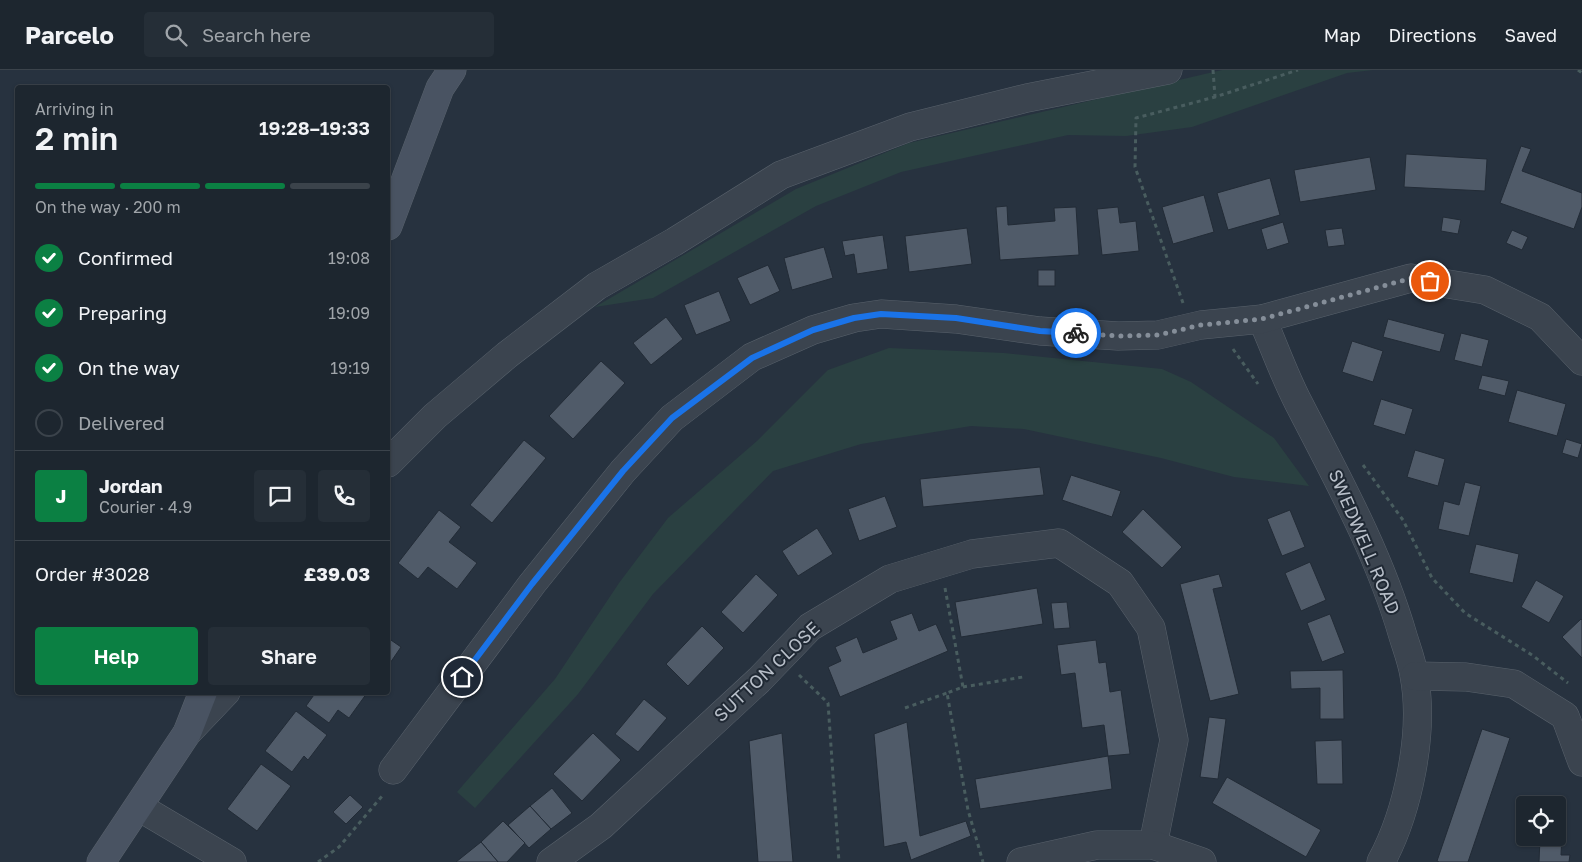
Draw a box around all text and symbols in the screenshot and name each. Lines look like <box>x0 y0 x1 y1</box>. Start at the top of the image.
search box <box>144 12 494 57</box>
text: Parcelo <box>25 20 114 49</box>
icon: search <box>162 21 190 49</box>
text: Search here <box>202 23 311 46</box>
text: Map <box>1324 24 1360 46</box>
text: Directions <box>1388 24 1476 46</box>
text: Saved <box>1504 24 1557 46</box>
text: Arriving in <box>35 99 114 119</box>
text: 19:28–19:33 <box>259 116 370 139</box>
text: 2 min <box>35 119 118 157</box>
text: On the way · 200 m <box>35 197 181 217</box>
icon: check <box>35 244 63 272</box>
text: Confirmed <box>78 246 173 269</box>
text: 19:08 <box>328 248 370 268</box>
pin <box>1409 260 1451 302</box>
icon: bag <box>1416 267 1444 295</box>
icon: check <box>35 299 63 327</box>
text: Preparing <box>78 301 167 324</box>
text: 19:09 <box>328 303 370 323</box>
courier <box>1051 308 1101 358</box>
icon: bike <box>1062 319 1090 347</box>
icon: check <box>35 354 63 382</box>
text: On the way <box>78 356 180 379</box>
text: 19:19 <box>330 358 370 378</box>
text: Delivered <box>78 411 165 434</box>
street label: SWEDWELL ROAD <box>1324 466 1405 617</box>
button: chat <box>254 470 306 522</box>
button: phone <box>318 470 370 522</box>
text: Jordan <box>99 474 163 497</box>
text: J <box>56 484 66 507</box>
text: Courier · 4.9 <box>99 497 192 517</box>
text: Order #3028 <box>35 562 150 585</box>
text: £39.03 <box>304 562 370 585</box>
street label: SUTTON CLOSE <box>709 617 824 726</box>
button: Help <box>35 627 198 685</box>
button: Share <box>208 627 370 685</box>
pin <box>441 656 483 698</box>
icon: home <box>448 663 476 691</box>
map controls <box>1516 796 1566 846</box>
button: locate <box>1516 796 1566 846</box>

